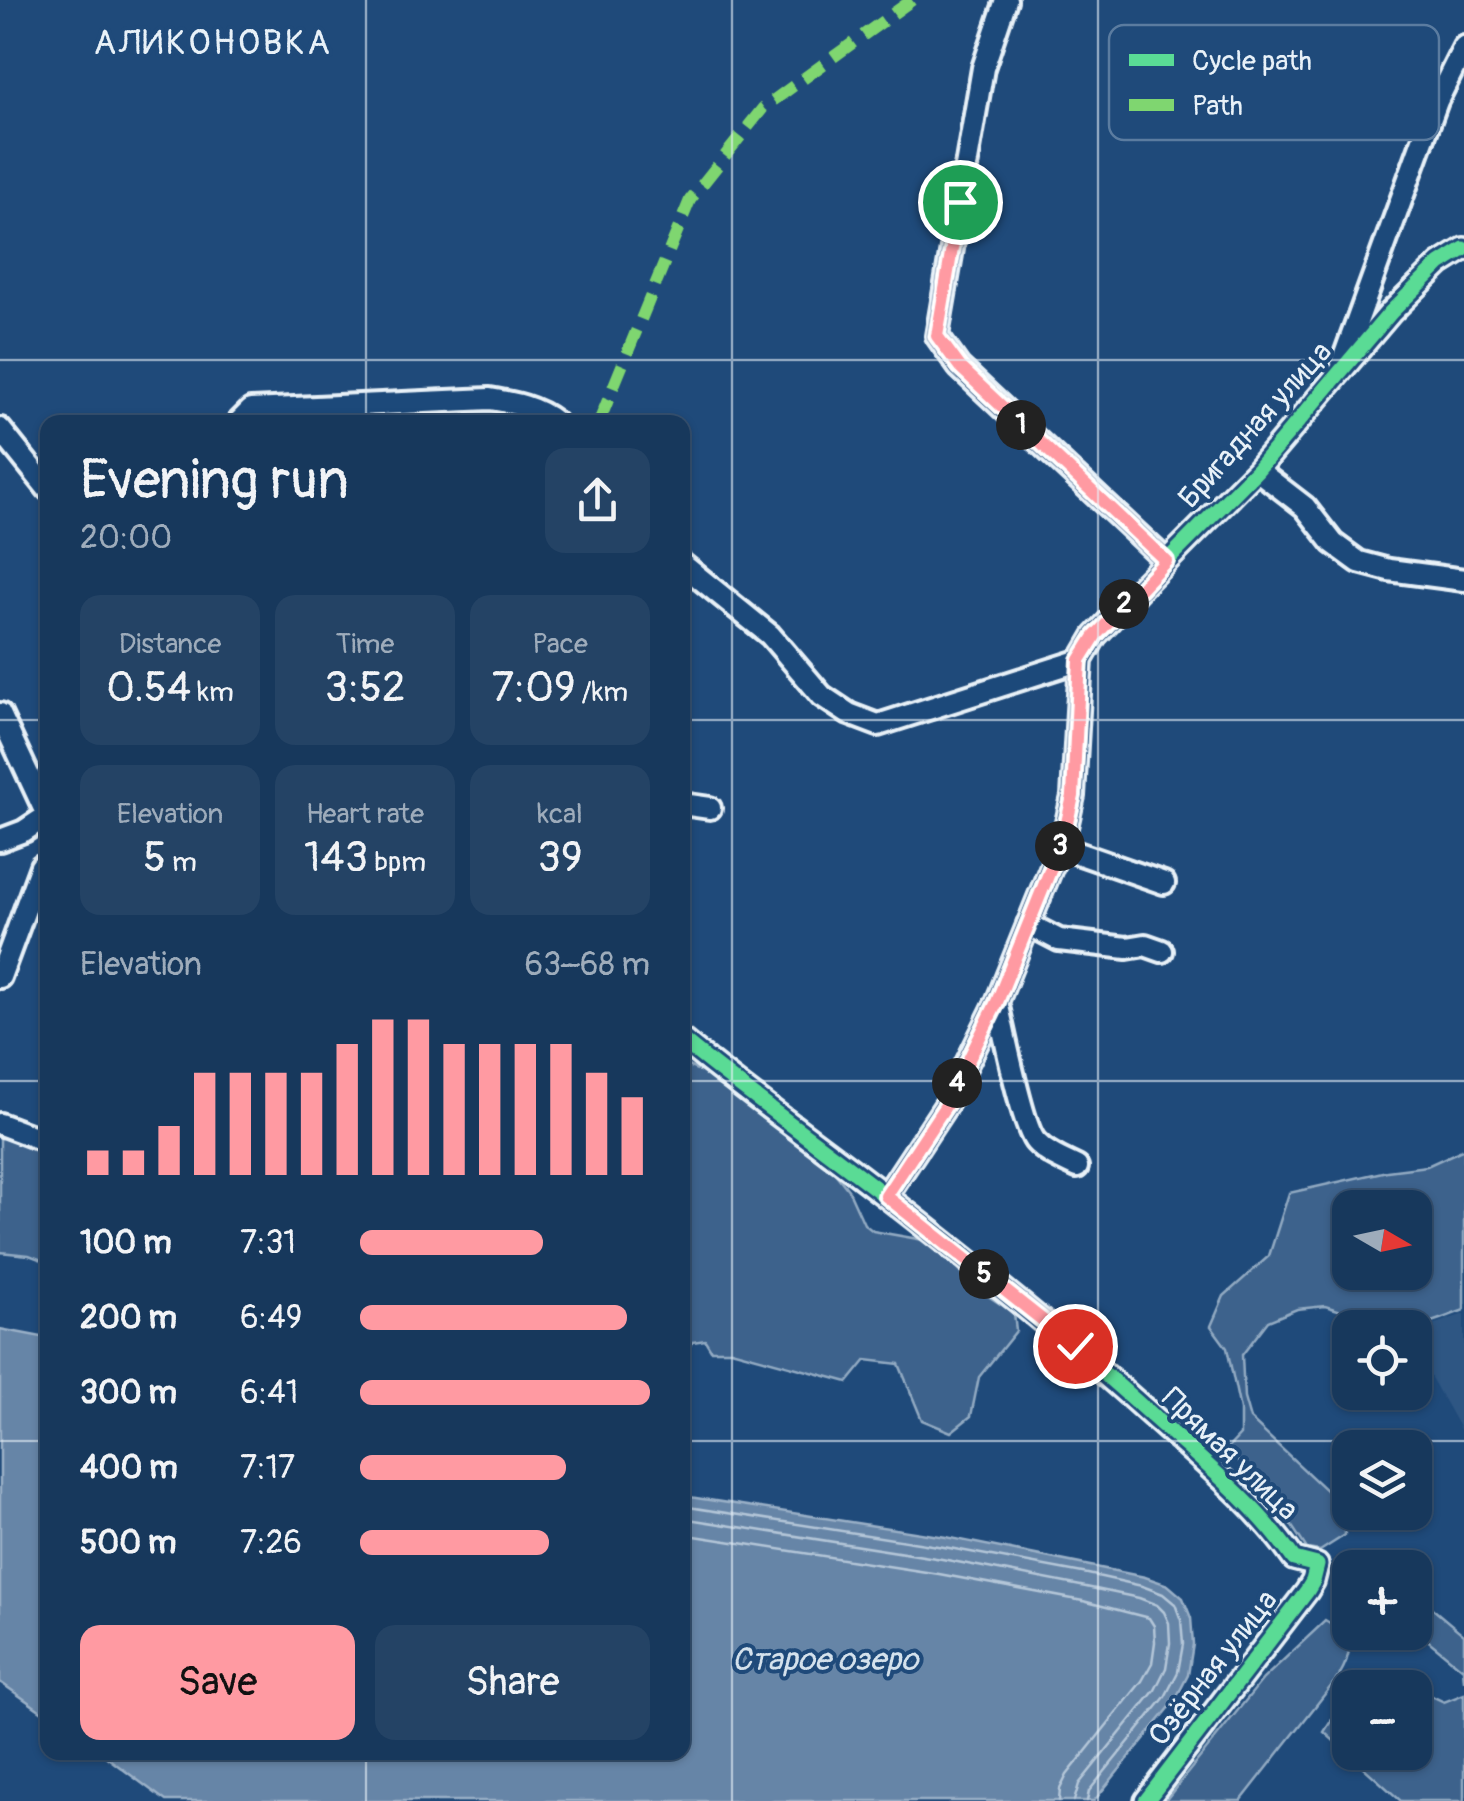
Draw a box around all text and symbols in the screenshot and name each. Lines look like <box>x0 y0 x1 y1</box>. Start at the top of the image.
district label: АЛИКОНОВКА <box>93 21 333 65</box>
legend <box>1109 25 1439 140</box>
text: Cycle path <box>1192 44 1312 79</box>
text: Path <box>1192 89 1243 124</box>
pin <box>918 160 1003 245</box>
icon: arrive <box>933 175 988 230</box>
street label: Бригадная улица <box>1170 334 1340 516</box>
pin: 1 <box>996 400 1046 450</box>
text: 1 <box>1016 407 1026 442</box>
text: Evening run <box>80 446 349 515</box>
button: share <box>545 448 650 553</box>
text: 20:00 <box>80 518 172 558</box>
pin: 2 <box>1099 579 1149 629</box>
text: 2 <box>1116 586 1132 621</box>
text: Distance <box>119 627 221 662</box>
text: Time <box>336 627 394 662</box>
text: Pace <box>532 627 588 662</box>
text: 0.54 <box>106 662 191 714</box>
text: 3:52 <box>325 662 405 714</box>
text: 7:09 <box>492 662 576 714</box>
text: km <box>191 675 234 710</box>
text: /km <box>576 675 628 710</box>
text: Elevation <box>117 797 223 832</box>
text: Heart rate <box>306 797 424 832</box>
text: kcal <box>537 797 583 832</box>
pin: 3 <box>1035 821 1085 871</box>
text: 3 <box>1052 828 1068 863</box>
text: 5 <box>143 832 166 884</box>
text: 143 <box>304 832 368 884</box>
text: 39 <box>537 832 583 884</box>
text: m <box>166 845 197 880</box>
text: bpm <box>368 845 426 880</box>
text: Elevation <box>80 945 202 985</box>
text: 63–68 m <box>525 945 650 985</box>
pin: 4 <box>932 1058 982 1108</box>
text: 4 <box>949 1065 965 1100</box>
north arrow <box>1332 1190 1432 1290</box>
map controls <box>1332 1190 1432 1770</box>
text: 100 m <box>80 1223 172 1263</box>
text: 7:31 <box>240 1223 296 1263</box>
pin: 5 <box>959 1249 1009 1299</box>
text: 5 <box>976 1256 992 1291</box>
text: 200 m <box>80 1298 177 1338</box>
text: 6:49 <box>240 1298 302 1338</box>
pin <box>1033 1304 1118 1389</box>
button: locate <box>1332 1310 1432 1410</box>
icon: check <box>1048 1319 1103 1374</box>
text: 300 m <box>80 1373 177 1413</box>
text: 6:41 <box>240 1373 298 1413</box>
street label: Прямая улица <box>1154 1380 1306 1528</box>
button: layers <box>1332 1430 1432 1530</box>
text: 400 m <box>80 1448 178 1488</box>
text: 7:17 <box>240 1448 295 1488</box>
text: 500 m <box>80 1523 176 1563</box>
text: 7:26 <box>240 1523 302 1563</box>
button: + <box>1332 1550 1432 1650</box>
street label: Озёрная улица <box>1141 1582 1285 1754</box>
button: Save <box>80 1625 355 1740</box>
button: Share <box>375 1625 650 1740</box>
water label: Старое озеро <box>732 1640 921 1680</box>
button: − <box>1332 1670 1432 1770</box>

